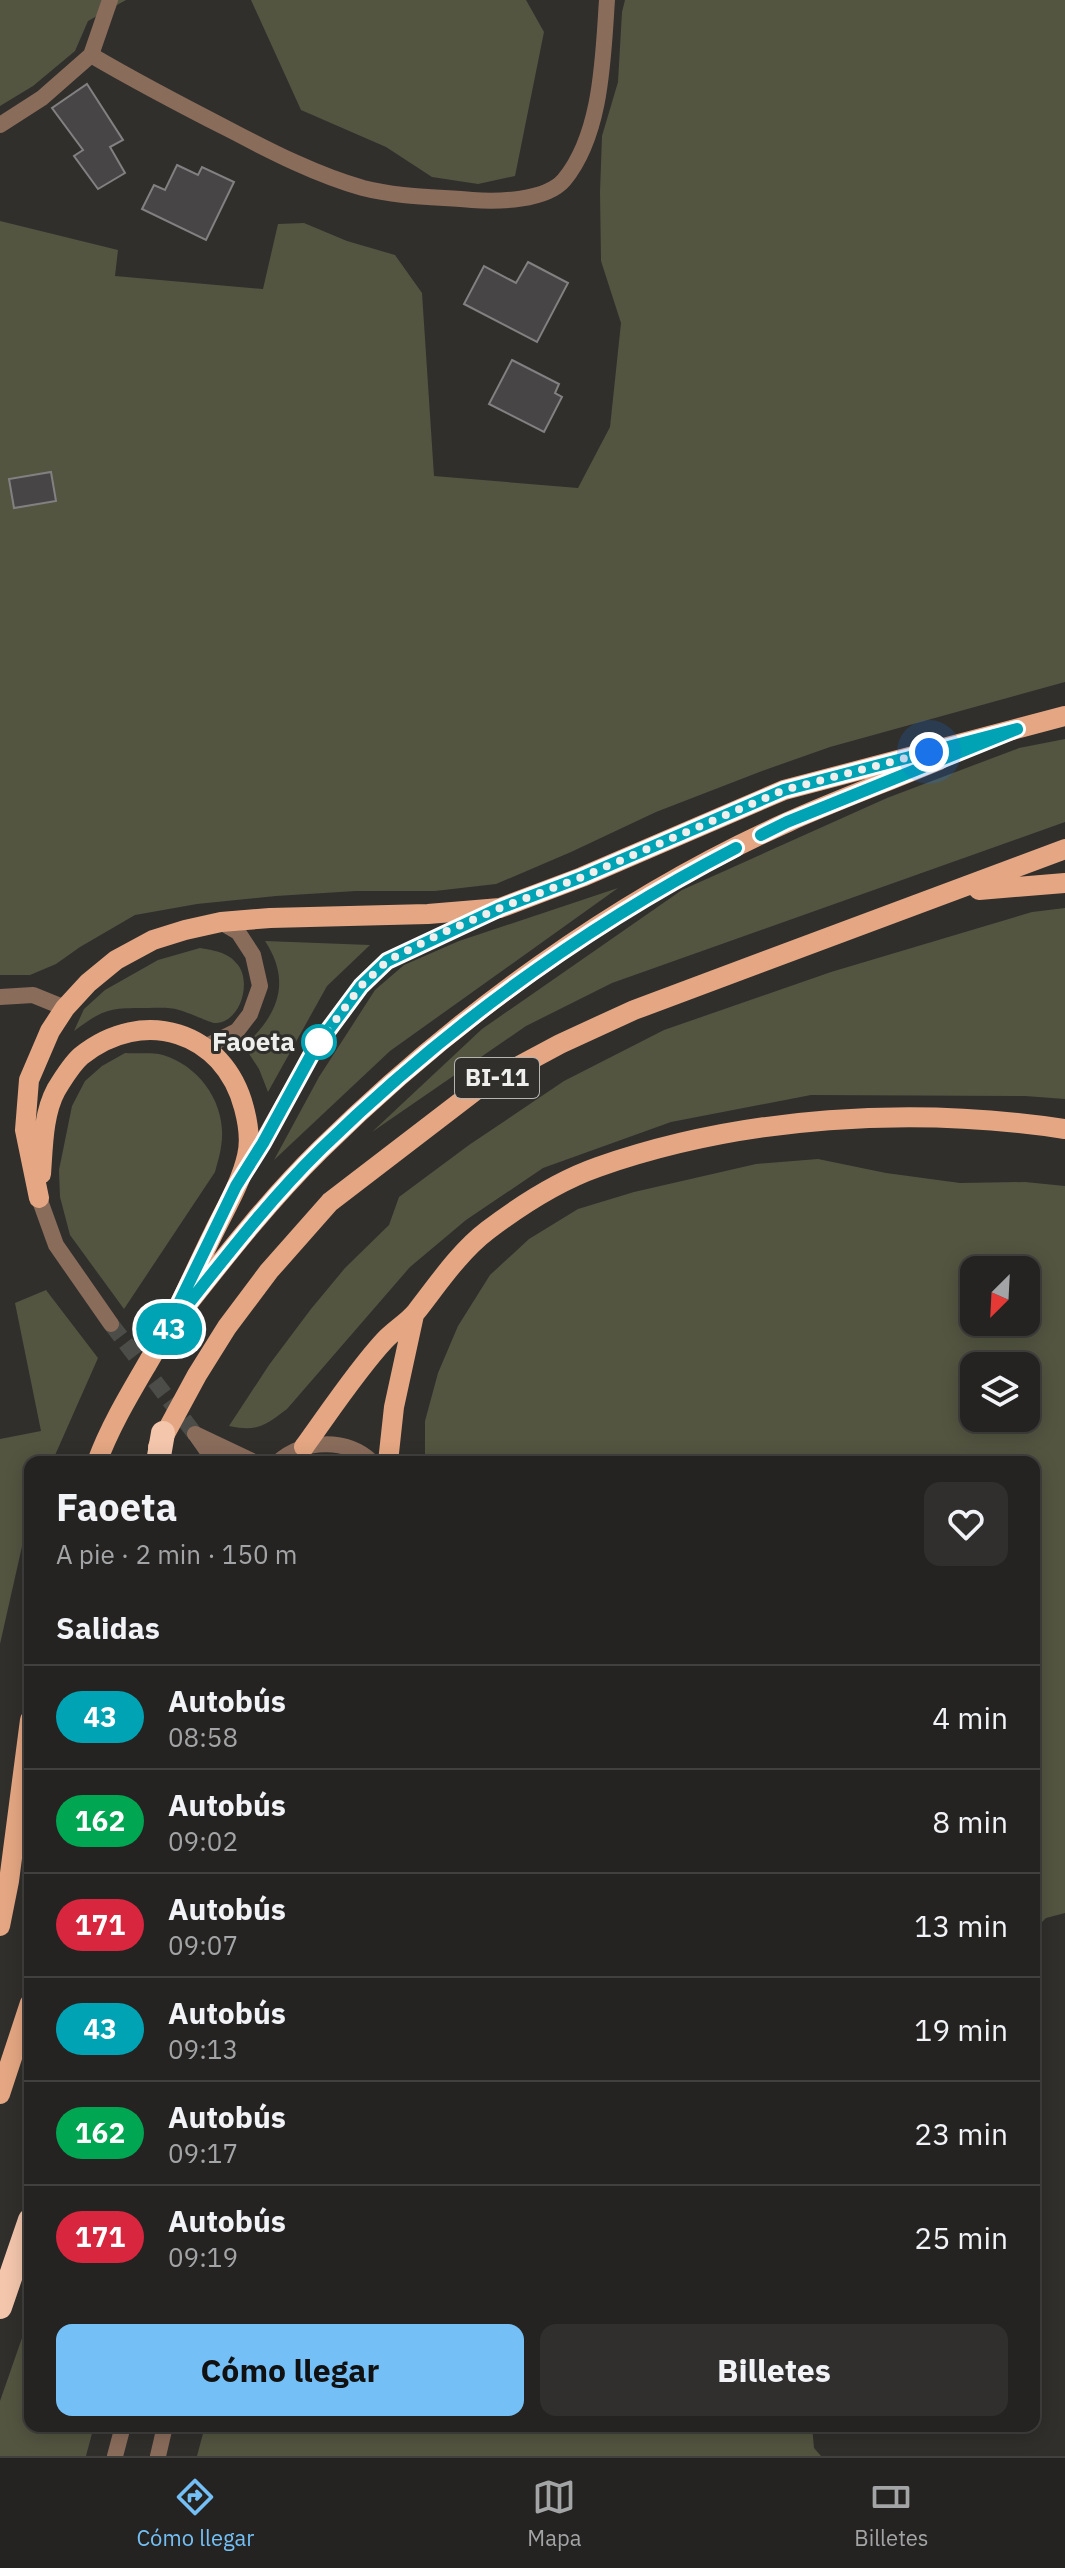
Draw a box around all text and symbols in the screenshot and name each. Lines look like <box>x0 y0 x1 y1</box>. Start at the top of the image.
your location <box>909 732 949 772</box>
place label: Faoeta <box>212 1024 295 1058</box>
marker: Faoeta <box>302 1025 336 1059</box>
road number: BI-11 <box>455 1058 539 1098</box>
north arrow <box>960 1256 1040 1336</box>
map controls <box>960 1256 1040 1432</box>
line badge: 43 <box>133 1303 205 1355</box>
text: 43 <box>152 1310 186 1347</box>
button: layers <box>960 1352 1040 1432</box>
text: Faoeta <box>56 1482 177 1531</box>
button: heart <box>924 1482 1008 1566</box>
text: A pie · 2 min · 150 m <box>56 1537 298 1571</box>
text: Salidas <box>56 1608 160 1647</box>
text: Autobús <box>168 1681 286 1720</box>
text: 43 <box>83 1698 117 1735</box>
text: 4 min <box>932 1698 1008 1737</box>
text: 08:58 <box>168 1720 238 1754</box>
text: Autobús <box>168 1785 286 1824</box>
text: 162 <box>75 1802 125 1839</box>
text: 8 min <box>932 1802 1008 1841</box>
text: 09:02 <box>168 1824 238 1858</box>
text: Autobús <box>168 1889 286 1928</box>
text: 171 <box>75 1906 125 1943</box>
text: 13 min <box>914 1906 1008 1945</box>
text: 09:07 <box>168 1928 238 1962</box>
text: Autobús <box>168 1993 286 2032</box>
text: 43 <box>83 2010 117 2047</box>
text: 19 min <box>914 2010 1008 2049</box>
text: 09:13 <box>168 2032 238 2066</box>
text: Autobús <box>168 2097 286 2136</box>
text: 162 <box>75 2114 125 2151</box>
text: 23 min <box>914 2114 1008 2153</box>
text: 09:17 <box>168 2136 238 2170</box>
text: Autobús <box>168 2201 286 2240</box>
text: 171 <box>75 2218 125 2255</box>
text: 25 min <box>914 2218 1008 2257</box>
text: 09:19 <box>168 2240 238 2274</box>
button: Cómo llegar <box>56 2324 524 2416</box>
button: Billetes <box>540 2324 1008 2416</box>
tab: Cómo llegar <box>136 2475 254 2552</box>
tab: Mapa <box>527 2475 581 2552</box>
tab: Billetes <box>854 2475 929 2552</box>

